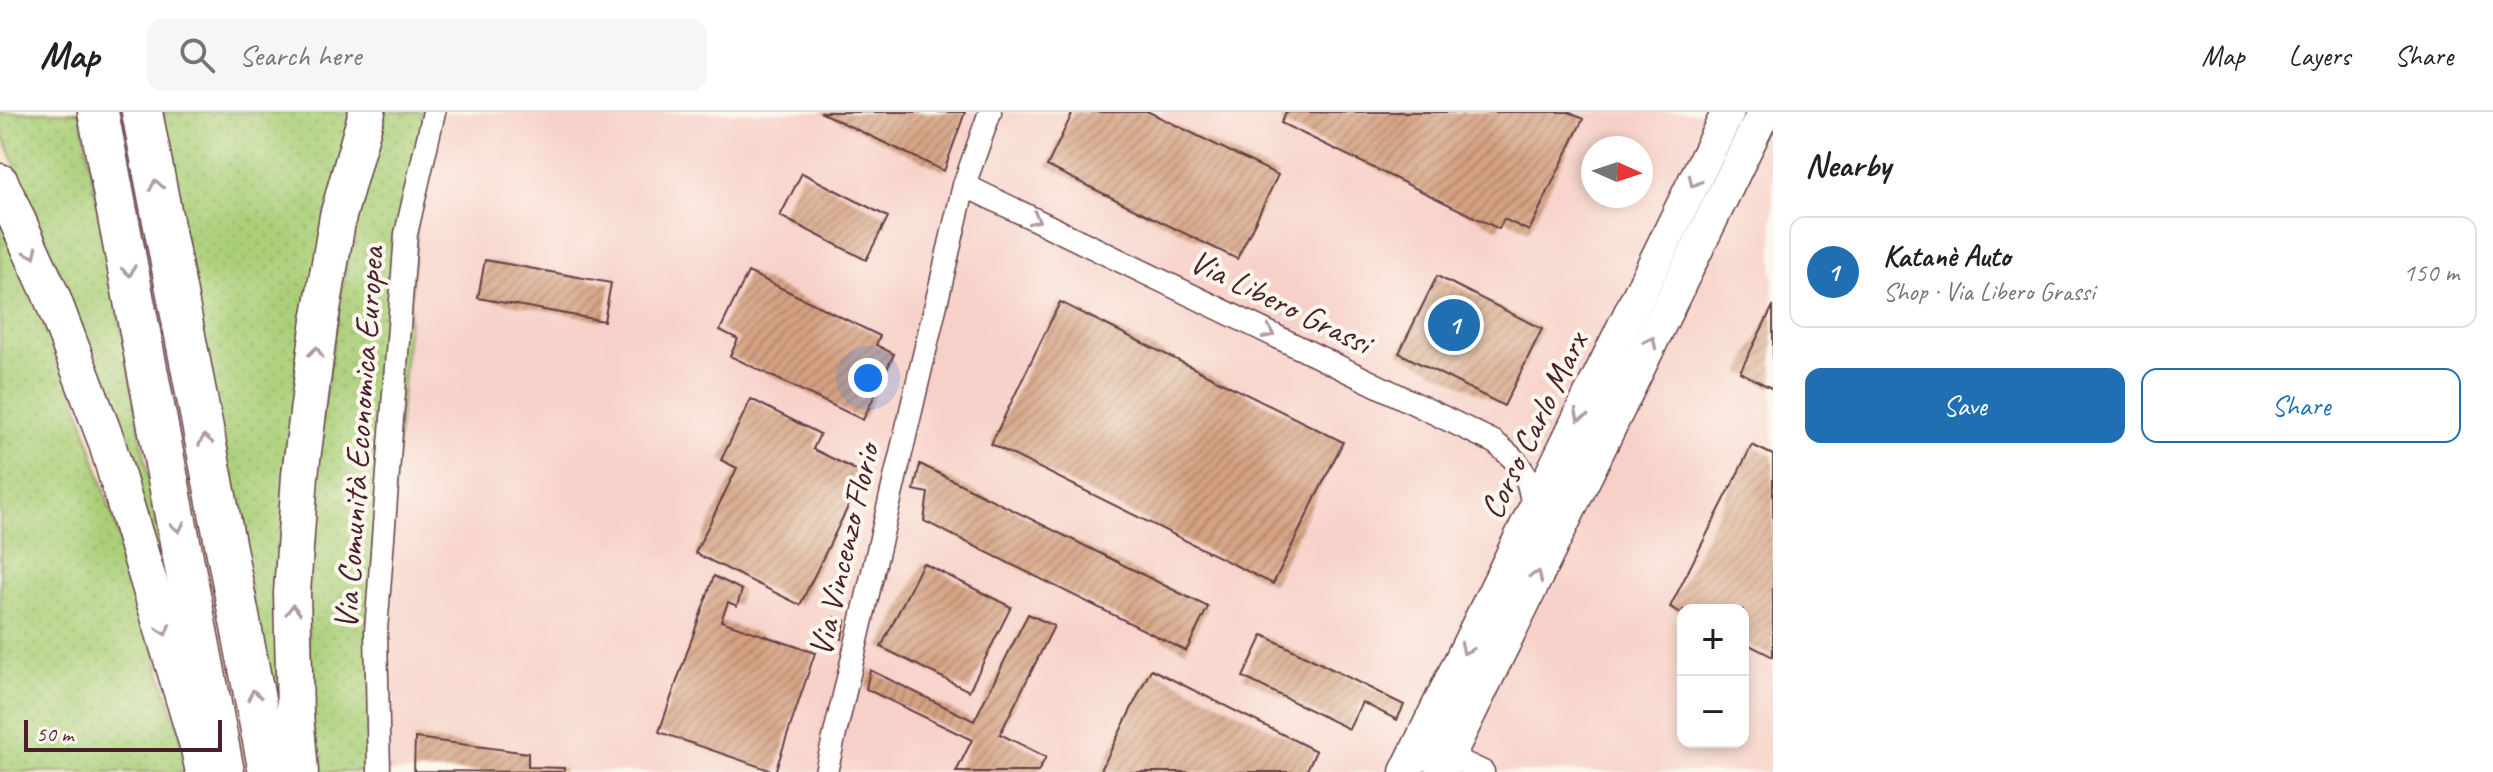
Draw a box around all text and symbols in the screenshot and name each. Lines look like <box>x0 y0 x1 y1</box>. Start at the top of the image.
search box <box>147 19 707 91</box>
text: Map <box>40 32 99 79</box>
icon: search <box>175 33 219 77</box>
text: Search here <box>239 36 361 74</box>
text: Map <box>2202 38 2245 73</box>
text: Layers <box>2289 38 2350 73</box>
text: Share <box>2394 38 2453 73</box>
north arrow <box>1581 136 1653 208</box>
text: Nearby <box>1805 143 1891 186</box>
one-way arrow <box>1688 174 1704 188</box>
one-way arrow <box>148 178 165 192</box>
one-way arrow <box>1026 209 1041 225</box>
text: Katanè Auto <box>1883 237 2010 275</box>
street label: Via Libero Grassi <box>1183 239 1382 365</box>
street label: Via Comunità Economica Europea <box>324 243 393 631</box>
one-way arrow <box>22 245 38 259</box>
text: 1 <box>1827 256 1839 289</box>
text: 150 m <box>2403 256 2459 289</box>
one-way arrow <box>119 264 136 278</box>
text: Shop · Via Libero Grassi <box>1883 275 2095 308</box>
pin: 1 <box>1428 295 1480 355</box>
one-way arrow <box>1260 323 1275 338</box>
street label: Corso Carlo Marx <box>1470 323 1598 526</box>
one-way arrow <box>1641 336 1657 351</box>
one-way arrow <box>307 345 324 358</box>
your location <box>848 358 888 398</box>
button: Save <box>1805 368 2125 443</box>
button: Share <box>2141 368 2461 443</box>
one-way arrow <box>1574 407 1589 422</box>
one-way arrow <box>197 434 214 447</box>
street label: Via Vincenzo Florio <box>798 436 890 660</box>
one-way arrow <box>168 520 185 533</box>
one-way arrow <box>1527 570 1543 585</box>
one-way arrow <box>284 603 301 616</box>
map controls <box>1677 604 1749 748</box>
button: + <box>1677 604 1749 676</box>
one-way arrow <box>154 623 170 637</box>
one-way arrow <box>1460 641 1475 656</box>
button: − <box>1677 676 1749 748</box>
one-way arrow <box>246 689 263 703</box>
scale bar <box>24 716 222 752</box>
text: 50 m <box>36 720 73 748</box>

